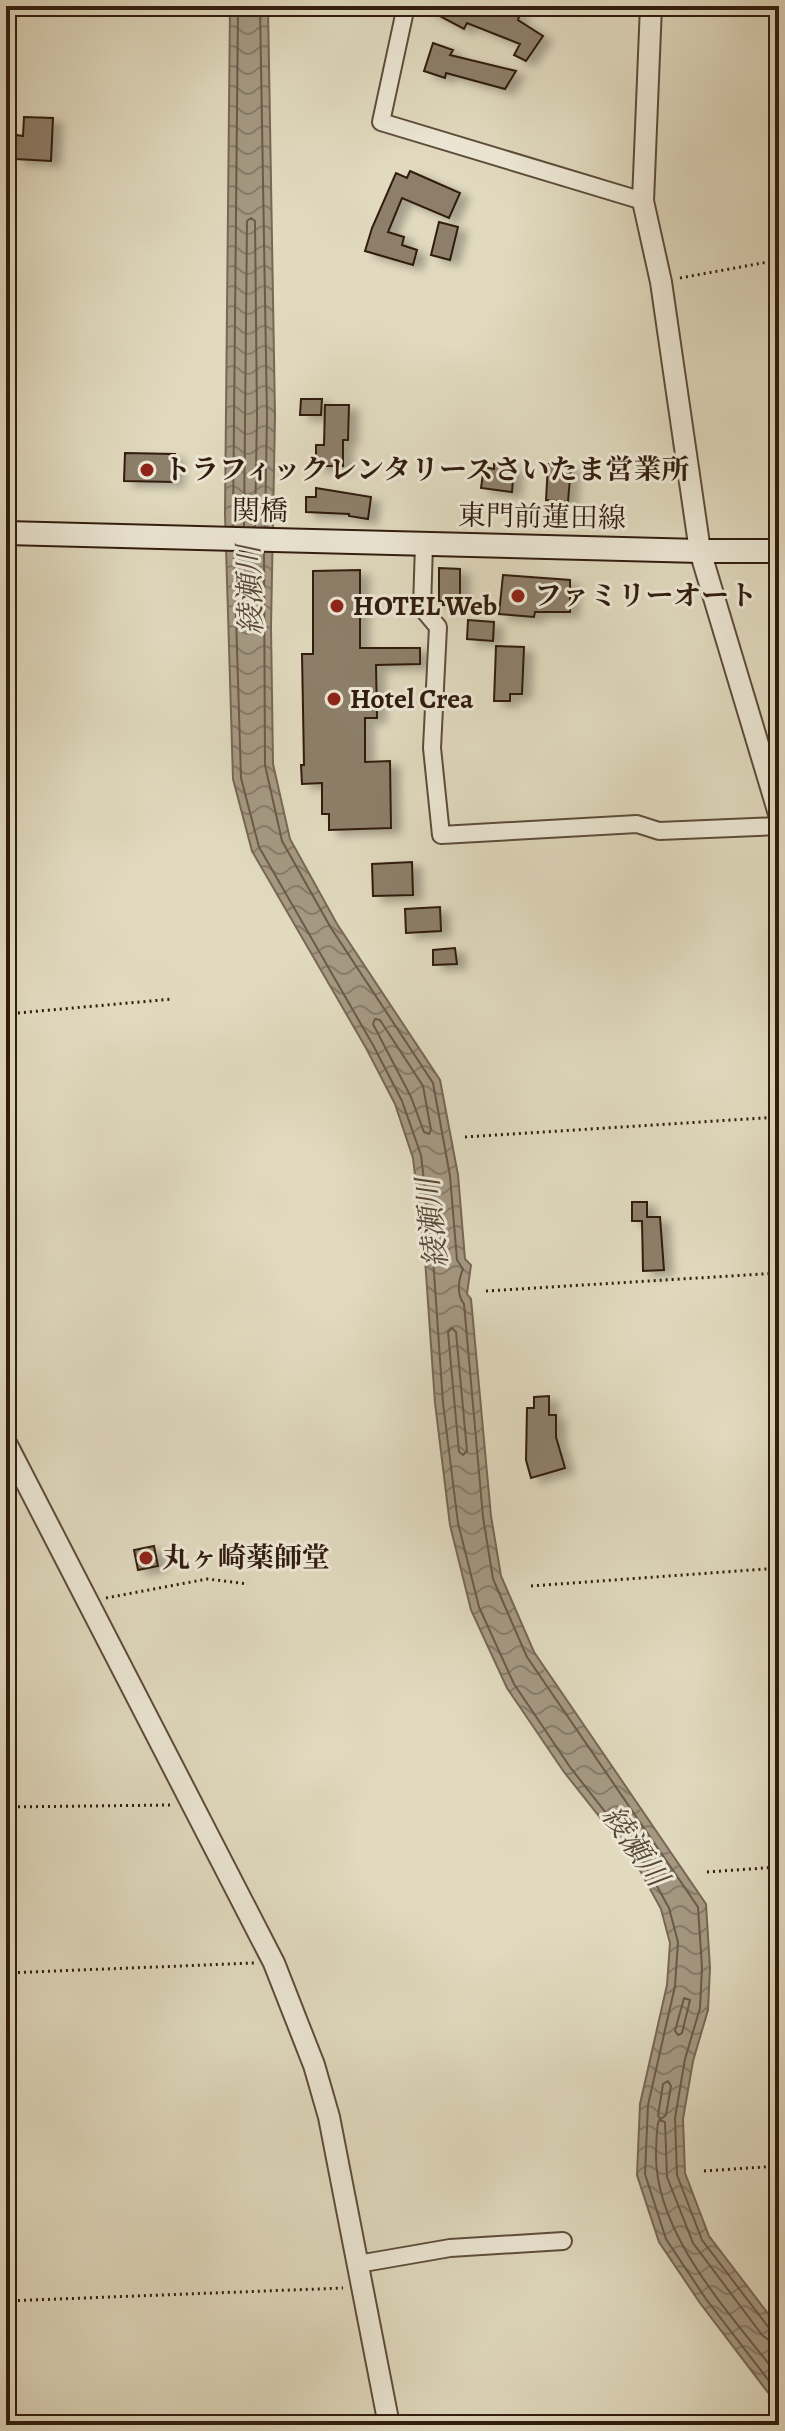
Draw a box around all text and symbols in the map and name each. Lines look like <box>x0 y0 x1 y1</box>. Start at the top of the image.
place label: トラフィックレンタリースさいたま営業所 <box>163 451 690 489</box>
marker: トラフィックレンタリースさいたま営業所 <box>138 461 156 479</box>
street label: 関橋 <box>232 492 288 530</box>
street label: 東門前蓮田線 <box>458 497 626 537</box>
water label: 綾瀬川 <box>228 541 272 636</box>
place label: ファミリーオート <box>534 577 757 615</box>
place label: HOTEL Web <box>353 587 497 625</box>
marker: ファミリーオート <box>509 587 527 605</box>
marker: HOTEL Web <box>328 597 346 615</box>
place label: Hotel Crea <box>350 680 474 718</box>
marker: Hotel Crea <box>325 690 343 708</box>
water label: 綾瀬川 <box>407 1173 457 1270</box>
place label: 丸ヶ崎薬師堂 <box>162 1539 330 1577</box>
marker: 丸ヶ崎薬師堂 <box>137 1549 155 1567</box>
water label: 綾瀬川 <box>593 1798 679 1897</box>

